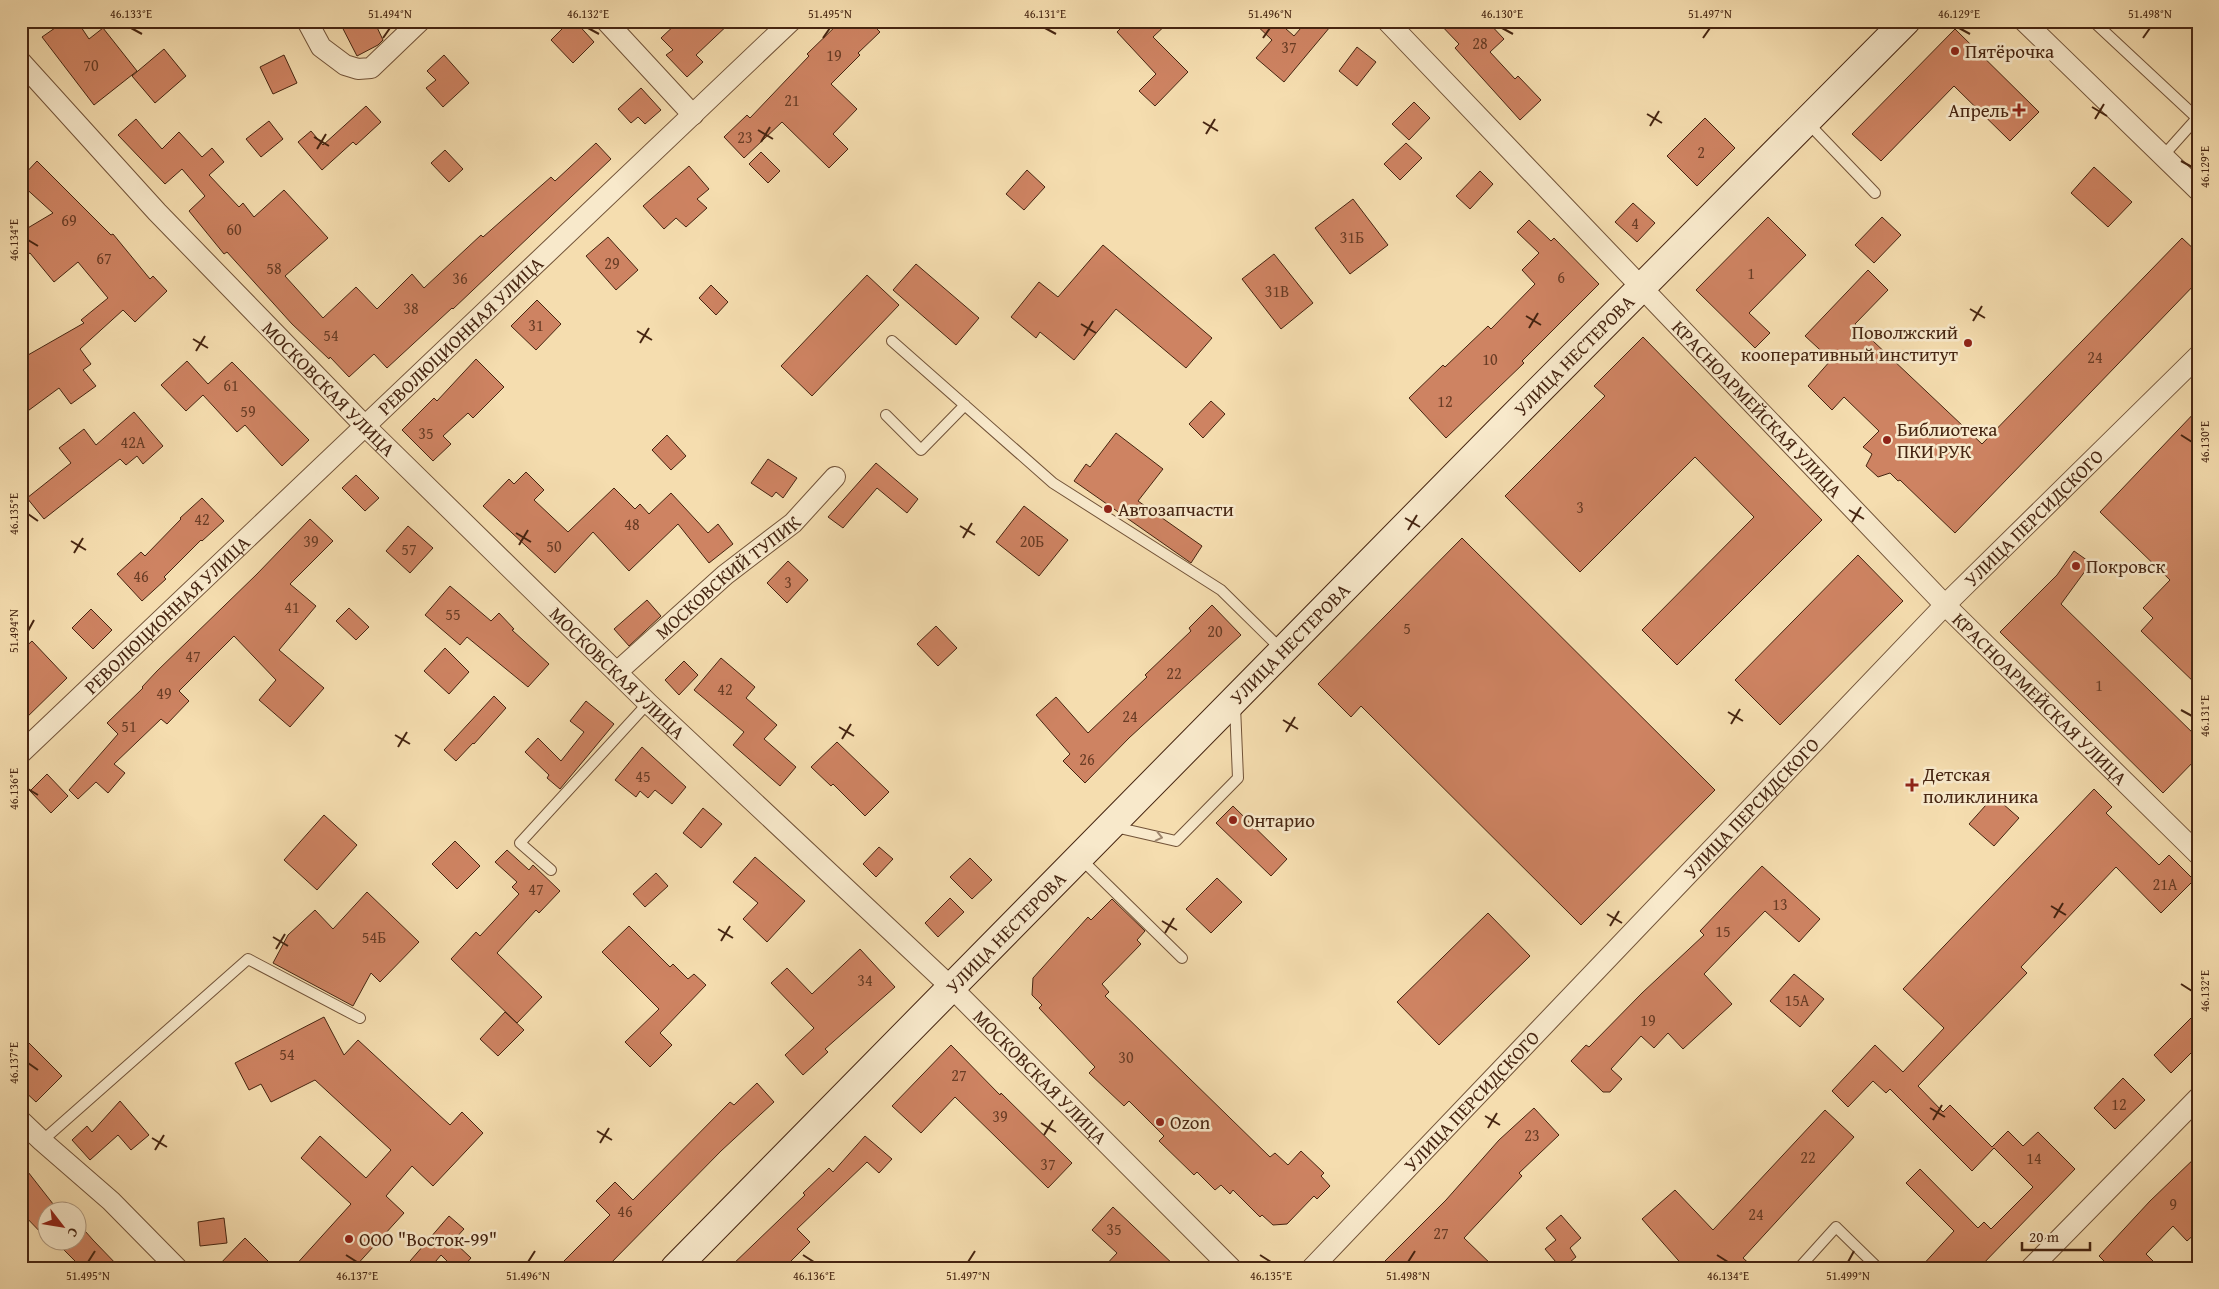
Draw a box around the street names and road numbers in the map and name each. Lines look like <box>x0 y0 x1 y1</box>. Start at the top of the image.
street label: РЕВОЛЮЦИОННАЯ УЛИЦА <box>371 249 550 421</box>
street label: УЛИЦА НЕСТЕРОВА <box>1507 288 1641 422</box>
street label: КРАСНОАРМЕЙСКАЯ УЛИЦА <box>1666 313 1849 504</box>
street label: МОСКОВСКАЯ УЛИЦА <box>256 315 402 463</box>
street label: УЛИЦА ПЕРСИДСКОГО <box>1957 443 2110 593</box>
street label: МОСКОВСКИЙ ТУПИК <box>649 509 808 646</box>
street label: РЕВОЛЮЦИОННАЯ УЛИЦА <box>77 528 256 700</box>
street label: УЛИЦА НЕСТЕРОВА <box>1223 576 1356 711</box>
street label: МОСКОВСКАЯ УЛИЦА <box>543 600 692 746</box>
street label: КРАСНОАРМЕЙСКАЯ УЛИЦА <box>1946 606 2134 792</box>
street label: УЛИЦА ПЕРСИДСКОГО <box>1677 731 1826 885</box>
street label: УЛИЦА НЕСТЕРОВА <box>939 865 1072 1000</box>
street label: МОСКОВСКАЯ УЛИЦА <box>967 1003 1114 1151</box>
street label: УЛИЦА ПЕРСИДСКОГО <box>1397 1024 1546 1178</box>

